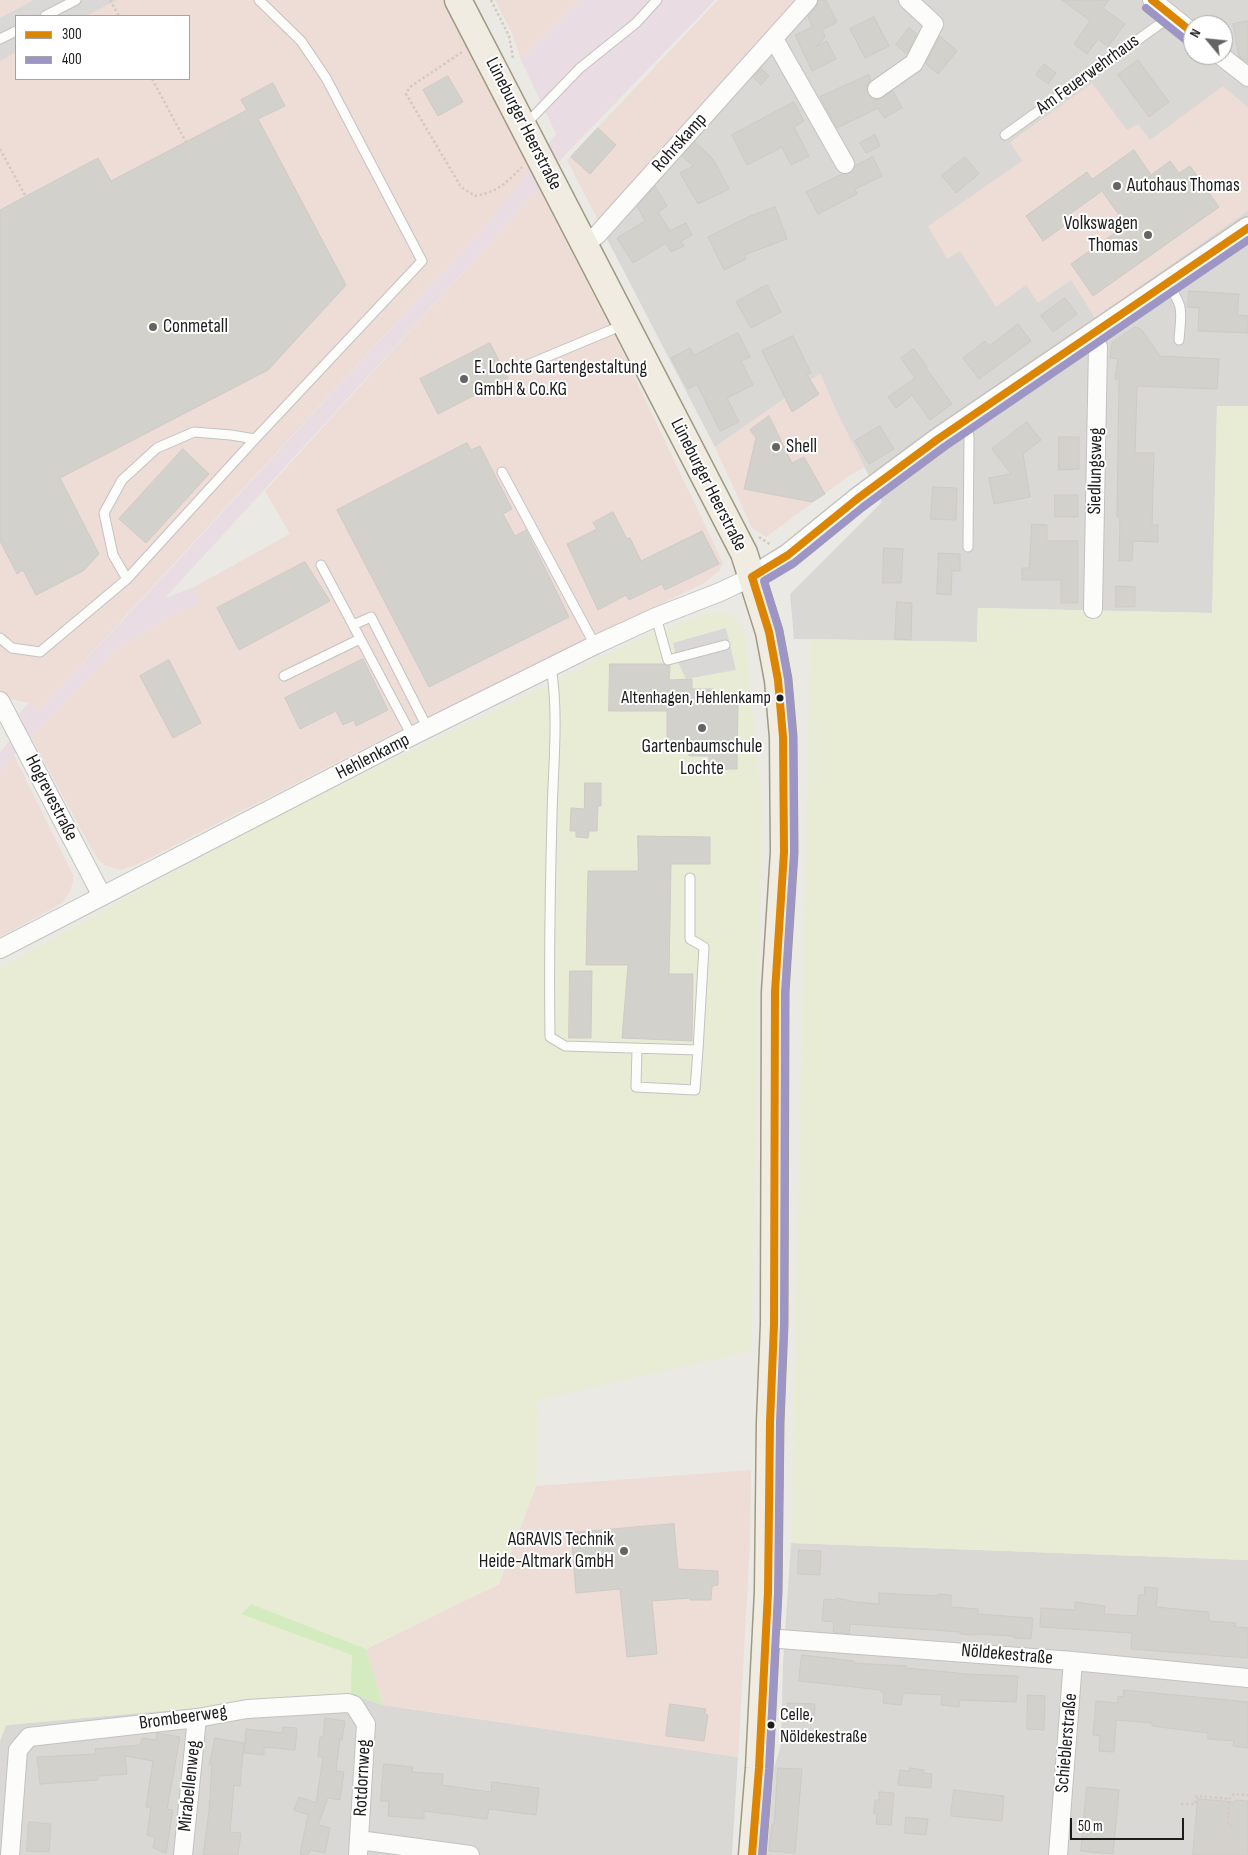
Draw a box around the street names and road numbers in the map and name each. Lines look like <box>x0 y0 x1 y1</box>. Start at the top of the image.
street label: Am Feuerwehrhaus <box>1032 30 1144 120</box>
street label: Lüneburger Heerstraße <box>480 54 566 194</box>
street label: Rohrskamp <box>648 109 712 177</box>
street label: Lüneburger Heerstraße <box>665 415 751 555</box>
street label: Siedlungsweg <box>1084 427 1108 515</box>
street label: Hehlenkamp <box>332 729 414 785</box>
street label: Hogrevestraße <box>20 751 82 845</box>
street label: Nöldekestraße <box>960 1640 1054 1670</box>
street label: Schieblerstraße <box>1051 1692 1083 1794</box>
street label: Brombeerweg <box>138 1701 228 1735</box>
street label: Mirabellenweg <box>174 1739 206 1833</box>
street label: Rotdornweg <box>350 1739 376 1817</box>

